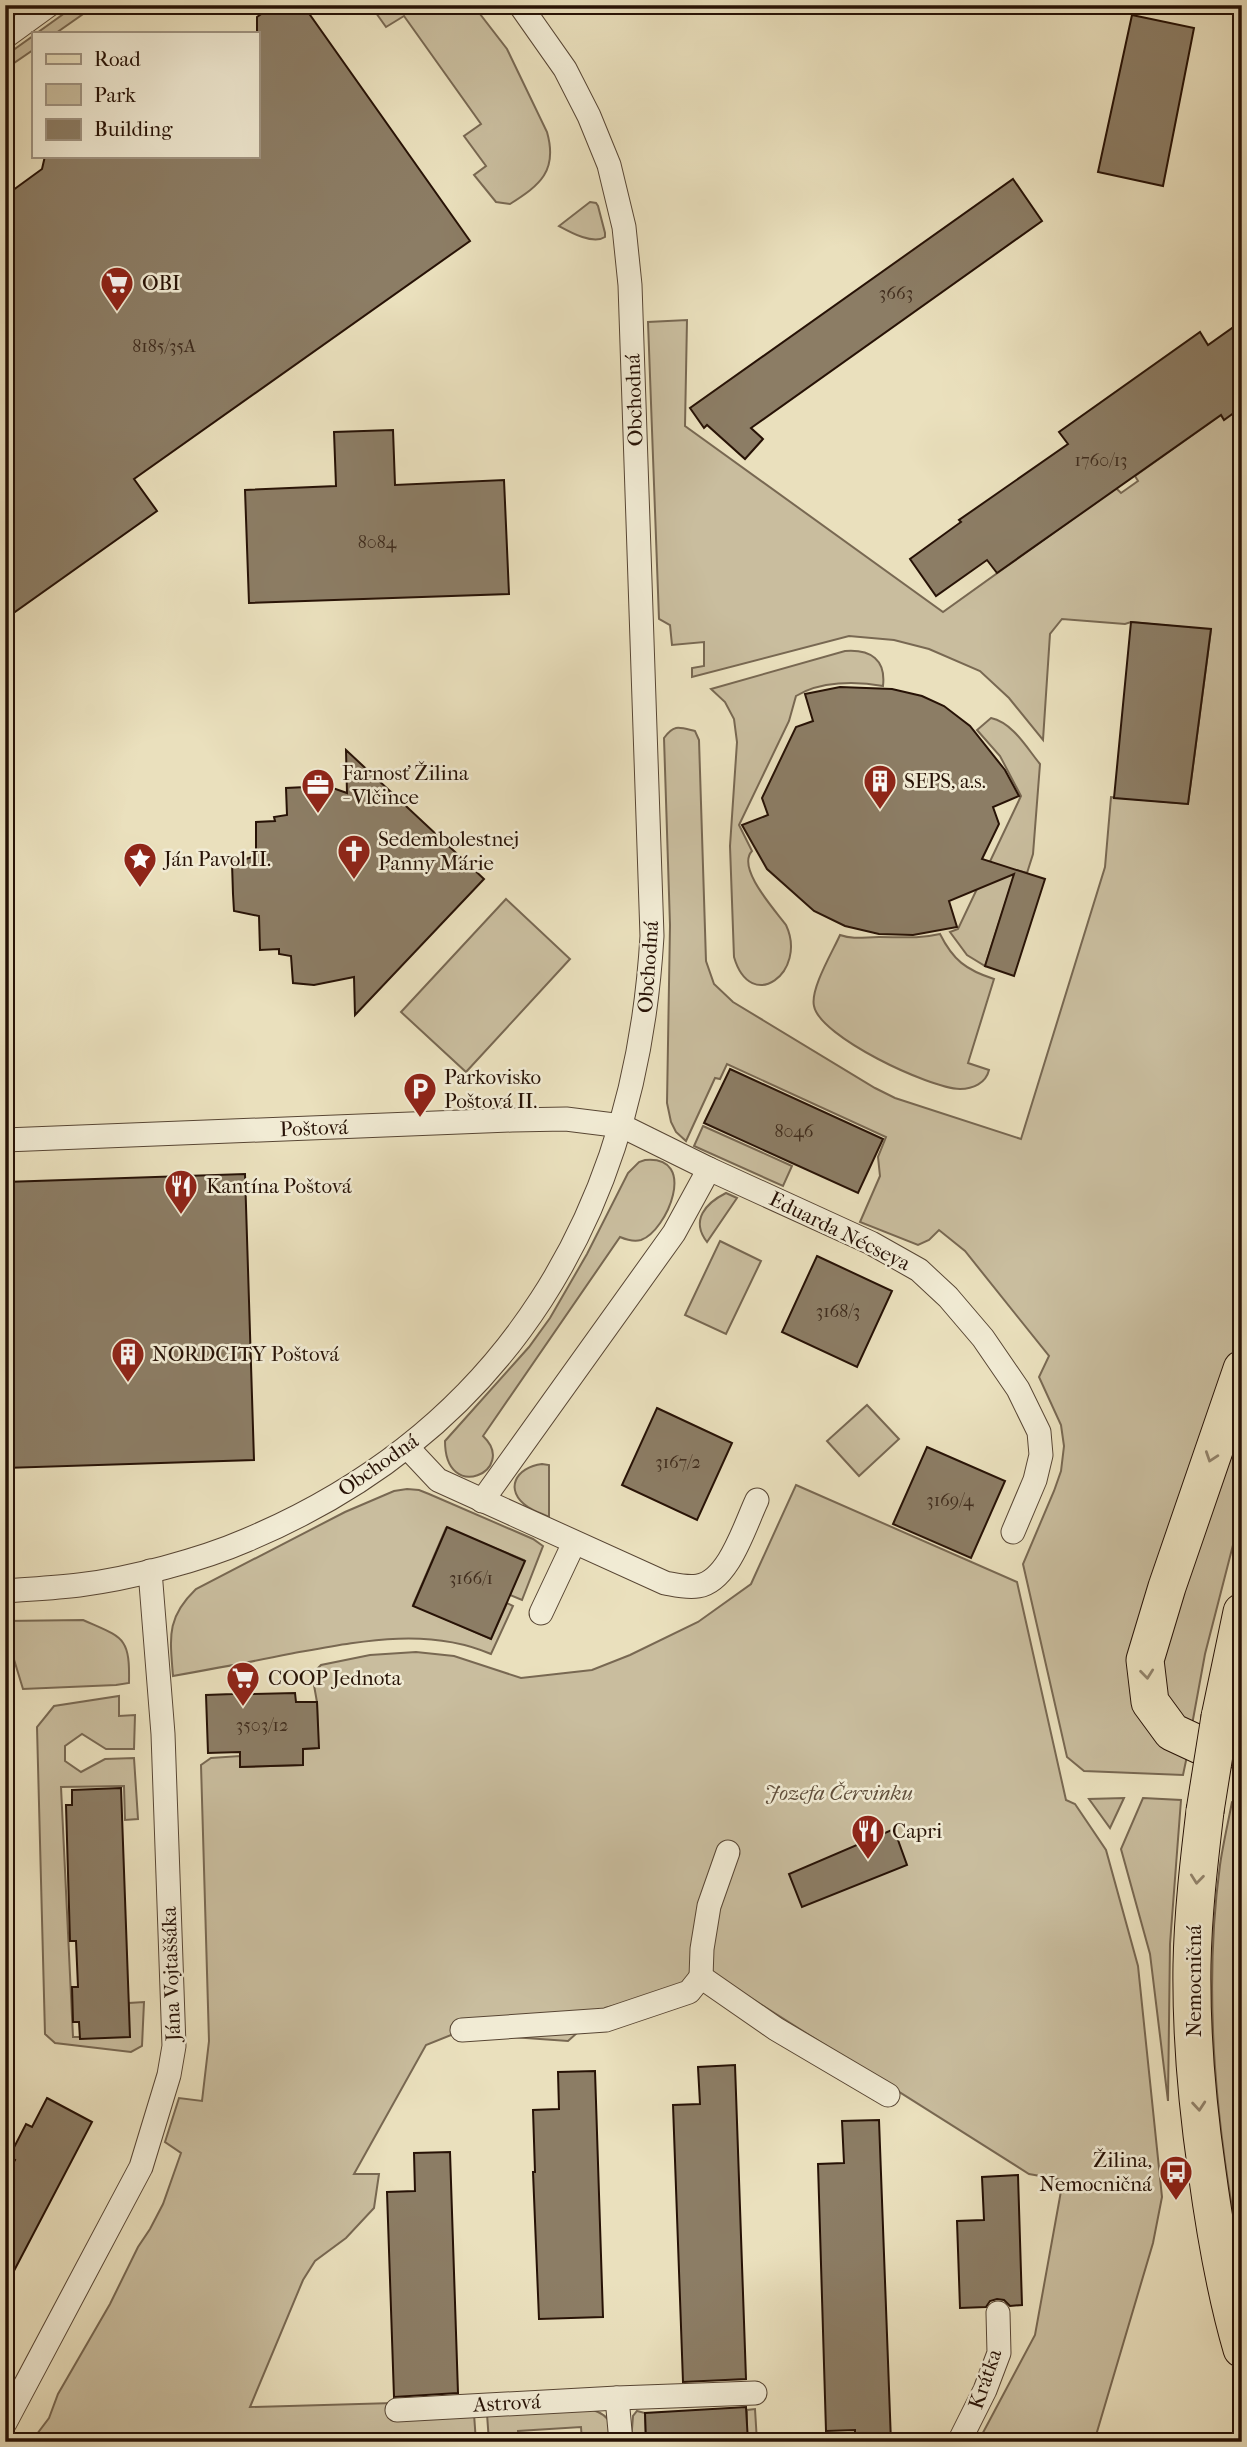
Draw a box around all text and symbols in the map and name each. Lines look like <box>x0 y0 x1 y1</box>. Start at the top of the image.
legend <box>32 32 259 158</box>
text: Road <box>94 47 141 71</box>
text: Park <box>94 83 136 107</box>
text: Building <box>94 117 173 141</box>
supermarket icon: OBI <box>98 264 136 313</box>
place label: OBI <box>142 271 180 295</box>
house number: 3663 <box>879 283 913 304</box>
house number: 8185/35A <box>132 336 196 357</box>
street label: Obchodná <box>620 353 648 447</box>
house number: 1760/13 <box>1075 450 1127 471</box>
house number: 8084 <box>358 532 397 553</box>
place label: Farnosť Žilina - Vlčince <box>342 761 469 809</box>
building icon: SEPS, a.s. <box>861 762 899 811</box>
office icon: Farnosť Žilina - Vlčince <box>299 766 337 815</box>
place label: SEPS, a.s. <box>904 769 986 793</box>
place label: Sedembolestnej Panny Márie <box>378 827 519 875</box>
church icon: Sedembolestnej Panny Márie <box>335 832 373 881</box>
place icon: Ján Pavol II. <box>121 840 159 889</box>
place label: Ján Pavol II. <box>162 847 271 871</box>
street label: Obchodná <box>633 920 663 1014</box>
place label: Parkovisko Poštová II. <box>444 1065 541 1113</box>
parking icon: Parkovisko Poštová II. <box>401 1070 439 1119</box>
street label: Poštová <box>279 1115 349 1141</box>
house number: 8046 <box>774 1121 814 1142</box>
restaurant icon: Kantína Poštová <box>162 1167 200 1216</box>
place label: Kantína Poštová <box>206 1174 352 1198</box>
street label: Eduarda Nécseya <box>766 1187 915 1276</box>
house number: 3168/3 <box>816 1301 860 1322</box>
building icon: NORDCITY Poštová <box>109 1335 147 1384</box>
place label: NORDCITY Poštová <box>152 1342 340 1366</box>
street label: Obchodná <box>333 1428 423 1501</box>
one-way arrow <box>1205 1450 1219 1462</box>
house number: 3167/2 <box>655 1452 701 1473</box>
house number: 3169/4 <box>926 1490 974 1511</box>
house number: 3166/1 <box>449 1568 493 1589</box>
supermarket icon: COOP Jednota <box>224 1659 262 1708</box>
place label: COOP Jednota <box>268 1666 402 1690</box>
one-way arrow <box>1139 1668 1154 1679</box>
house number: 3503/12 <box>236 1715 288 1736</box>
park label: Jozefa Červinku <box>765 1781 913 1805</box>
restaurant icon: Capri <box>849 1812 887 1861</box>
place label: Capri <box>892 1819 942 1843</box>
one-way arrow <box>1190 1873 1205 1885</box>
street label: Jána Vojtaššáka <box>157 1906 185 2044</box>
street label: Nemocničná <box>1182 1924 1206 2037</box>
one-way arrow <box>1191 2101 1206 2112</box>
place label: Žilina, Nemocničná <box>1039 2148 1152 2196</box>
bus stop icon: Žilina, Nemocničná <box>1157 2153 1195 2202</box>
street label: Krátka <box>964 2346 1007 2412</box>
street label: Astrová <box>471 2389 542 2417</box>

